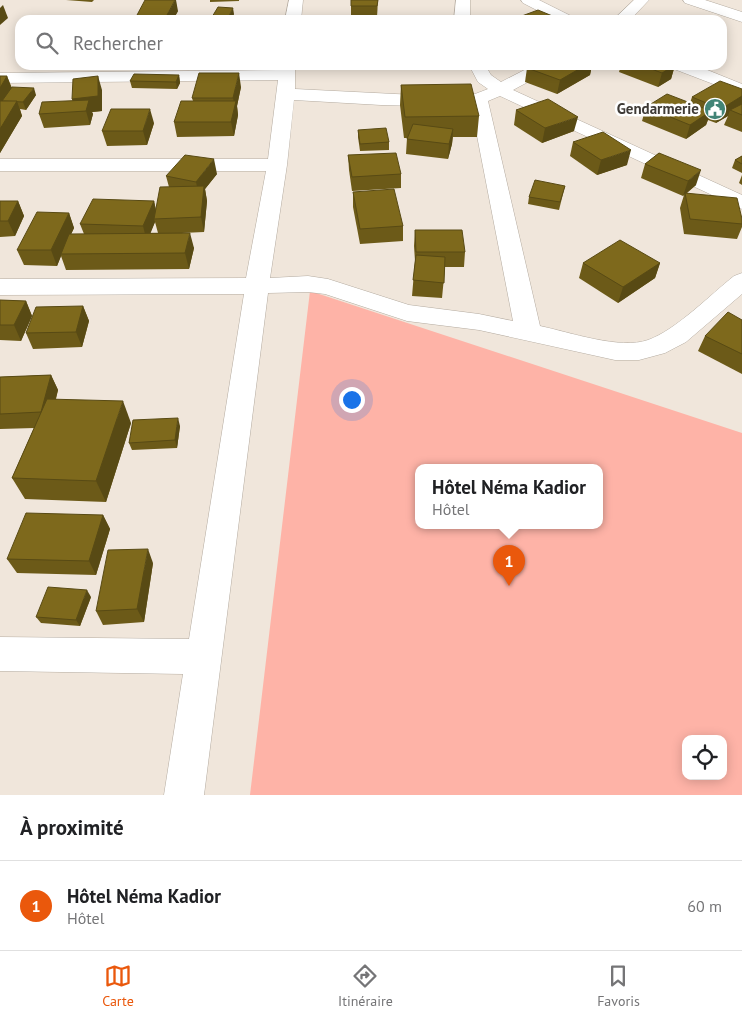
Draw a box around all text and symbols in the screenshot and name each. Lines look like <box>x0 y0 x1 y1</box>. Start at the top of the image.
search box <box>15 15 727 70</box>
icon: search <box>33 29 61 57</box>
text: Rechercher <box>73 31 163 55</box>
public building icon: Gendarmerie <box>703 97 727 121</box>
place label: Gendarmerie <box>617 99 699 118</box>
your location <box>339 387 365 413</box>
popup <box>415 464 603 529</box>
text: Hôtel Néma Kadior <box>432 475 586 499</box>
text: Hôtel <box>432 499 469 519</box>
pin: 1 <box>493 545 525 586</box>
map controls <box>682 735 727 780</box>
button: locate <box>682 735 727 780</box>
text: À proximité <box>20 814 124 841</box>
text: Hôtel Néma Kadior <box>67 884 221 908</box>
text: 1 <box>31 896 41 916</box>
text: 60 m <box>687 896 722 916</box>
text: Hôtel <box>67 908 104 928</box>
tab: Carte <box>102 962 134 1010</box>
tab: Itinéraire <box>338 962 393 1010</box>
tab: Favoris <box>597 962 640 1010</box>

